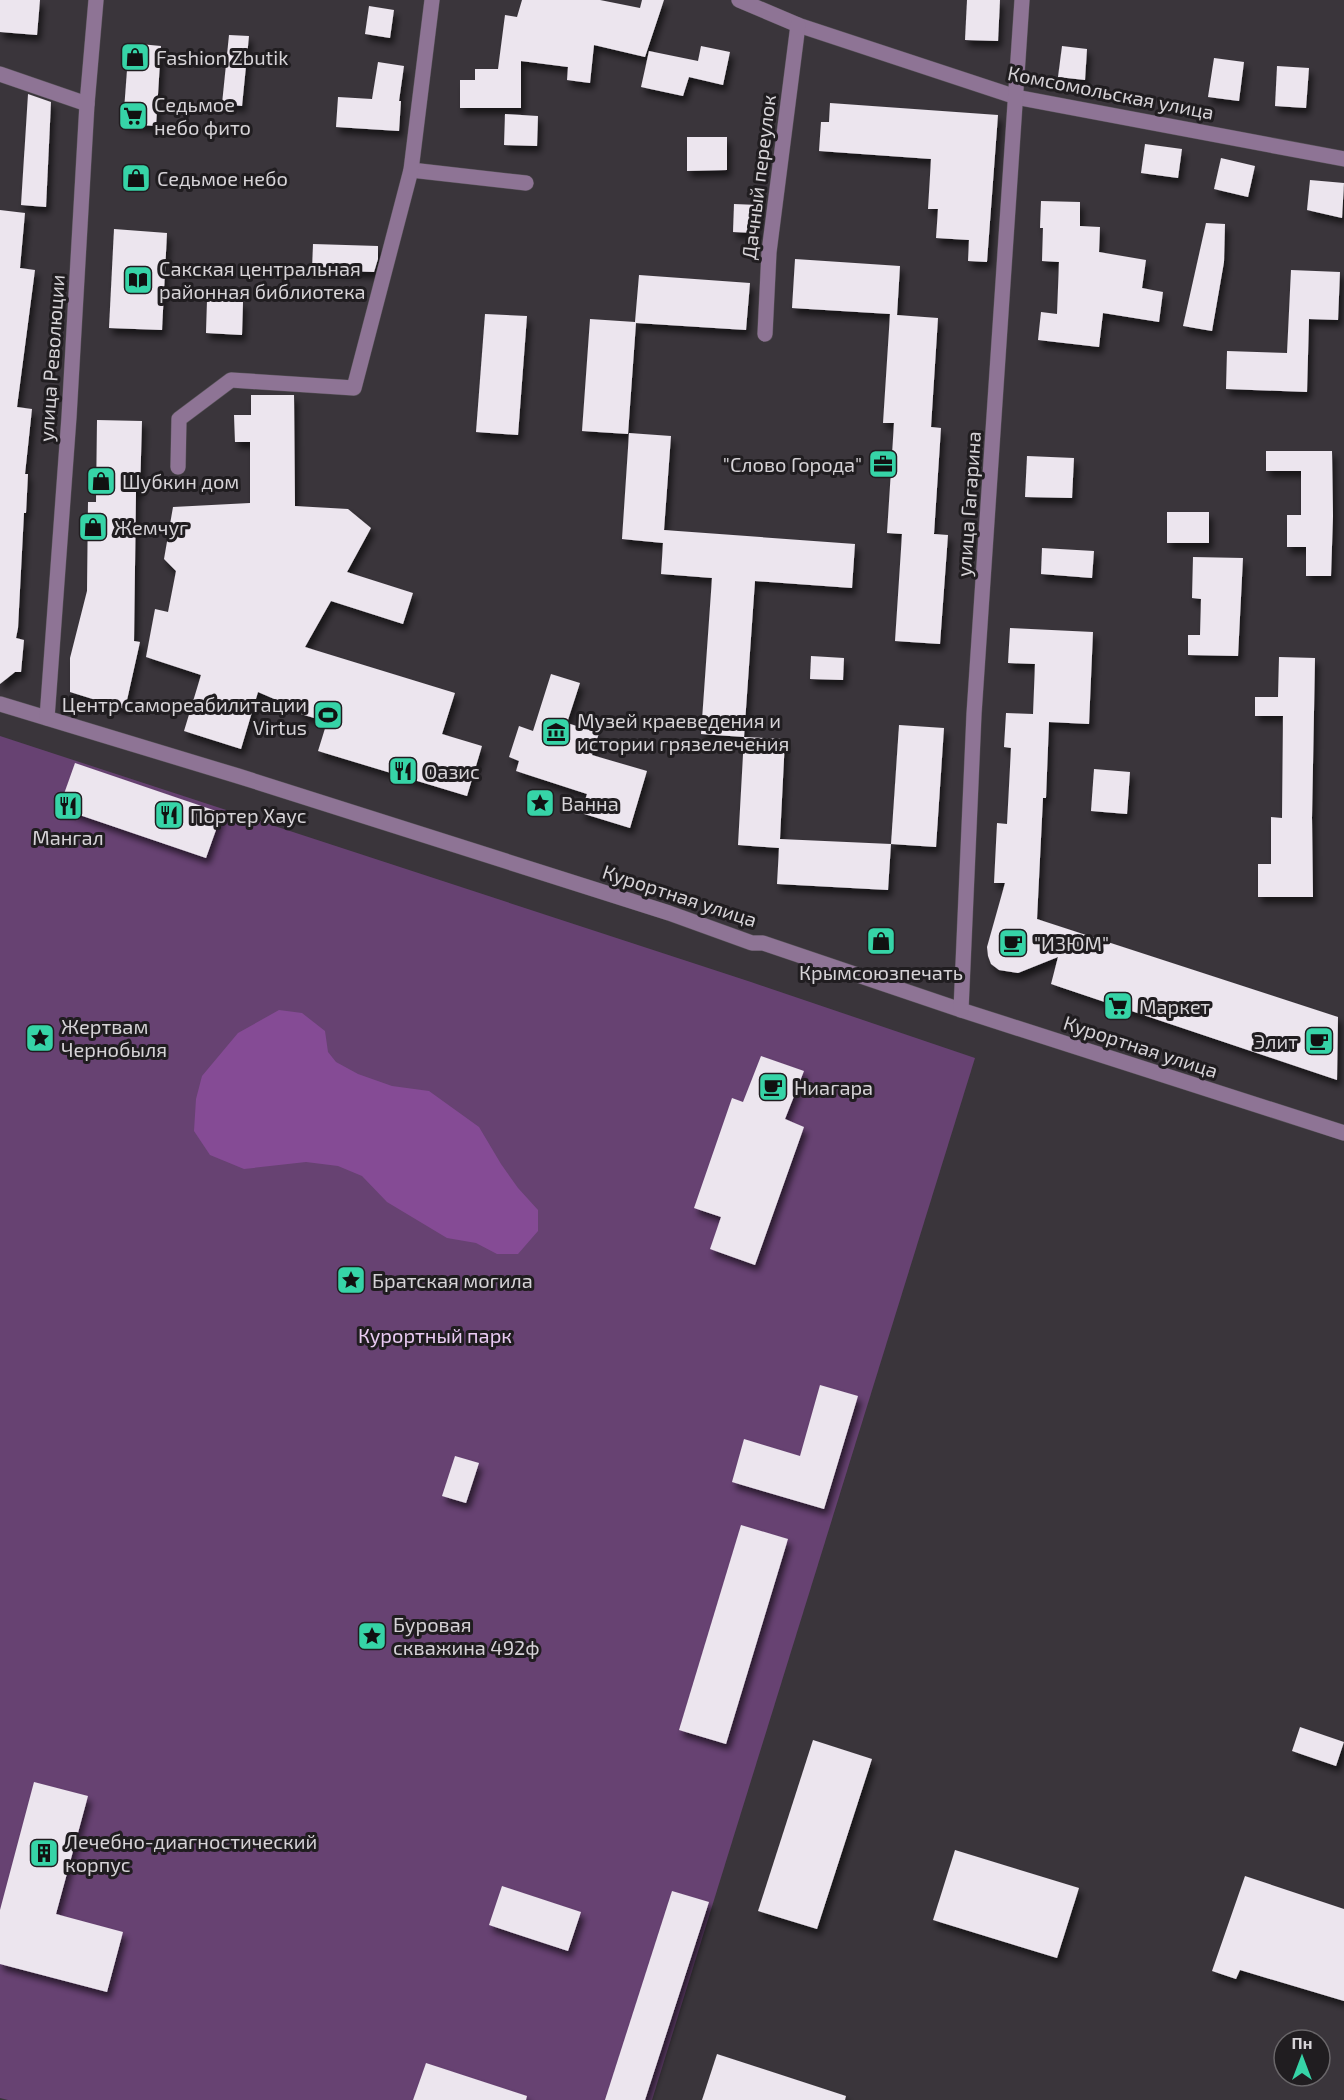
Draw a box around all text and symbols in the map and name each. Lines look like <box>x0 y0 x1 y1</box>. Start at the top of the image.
shop icon: Fashion Zbutik <box>119 41 151 73</box>
place label: Fashion Zbutik <box>156 45 288 69</box>
street label: Комсомольская улица <box>1006 60 1216 125</box>
place label: Седьмое небо фито <box>154 92 251 139</box>
street label: Дачный переулок <box>736 93 781 261</box>
supermarket icon: Седьмое небо фито <box>117 100 149 132</box>
shop icon: Седьмое небо <box>120 162 152 194</box>
place label: Седьмое небо <box>157 166 288 190</box>
place label: Сакская центральная районная библиотека <box>159 256 366 303</box>
library icon: Сакская центральная районная библиотека <box>122 264 154 296</box>
street label: улица Революции <box>33 274 70 443</box>
street label: улица Гагарина <box>951 430 986 578</box>
office icon: "Слово Города" <box>867 448 899 480</box>
place label: "Слово Города" <box>723 452 862 476</box>
shop icon: Шубкин дом <box>85 465 117 497</box>
place label: Шубкин дом <box>122 469 239 494</box>
shop icon: Жемчуг <box>77 511 109 543</box>
place label: Жемчуг <box>114 515 188 540</box>
place label: Центр самореабилитации Virtus <box>62 692 307 739</box>
sports icon: Центр самореабилитации Virtus <box>312 699 344 731</box>
place label: Музей краеведения и истории грязелечения <box>577 708 789 755</box>
museum icon: Музей краеведения и истории грязелечения <box>540 716 572 748</box>
restaurant icon: Оазис <box>387 755 419 787</box>
place label: Оазис <box>424 759 480 783</box>
place icon: Ванна <box>524 787 556 819</box>
restaurant icon: Мангал <box>52 790 84 822</box>
place label: Ванна <box>561 791 619 815</box>
restaurant icon: Портер Хаус <box>153 799 185 831</box>
place label: Портер Хаус <box>190 803 307 828</box>
place label: Мангал <box>32 825 104 849</box>
street label: Курортная улица <box>600 859 760 932</box>
shop icon: Крымсоюзпечать <box>865 925 897 957</box>
cafe icon: "ИЗЮМ" <box>997 927 1029 959</box>
place label: "ИЗЮМ" <box>1034 931 1109 955</box>
place label: Крымсоюзпечать <box>799 960 963 984</box>
supermarket icon: Маркет <box>1102 990 1134 1022</box>
place label: Маркет <box>1139 994 1210 1018</box>
street label: Курортная улица <box>1061 1010 1221 1083</box>
place label: Жертвам Чернобыля <box>61 1014 167 1061</box>
place icon: Жертвам Чернобыля <box>24 1022 56 1054</box>
cafe icon: Элит <box>1303 1025 1335 1057</box>
place label: Элит <box>1254 1029 1298 1053</box>
cafe icon: Ниагара <box>757 1071 789 1103</box>
place label: Ниагара <box>794 1075 873 1099</box>
place icon: Братская могила <box>335 1264 367 1296</box>
place label: Братская могила <box>372 1268 533 1292</box>
park label: Курортный парк <box>358 1323 512 1348</box>
place label: Буровая скважина 492ф <box>393 1612 540 1659</box>
place icon: Буровая скважина 492ф <box>356 1620 388 1652</box>
place label: Лечебно-диагностический корпус <box>65 1829 317 1877</box>
building icon: Лечебно-диагностический корпус <box>28 1837 60 1869</box>
north arrow <box>1272 2028 1332 2088</box>
text: Пн <box>1292 2033 1312 2052</box>

